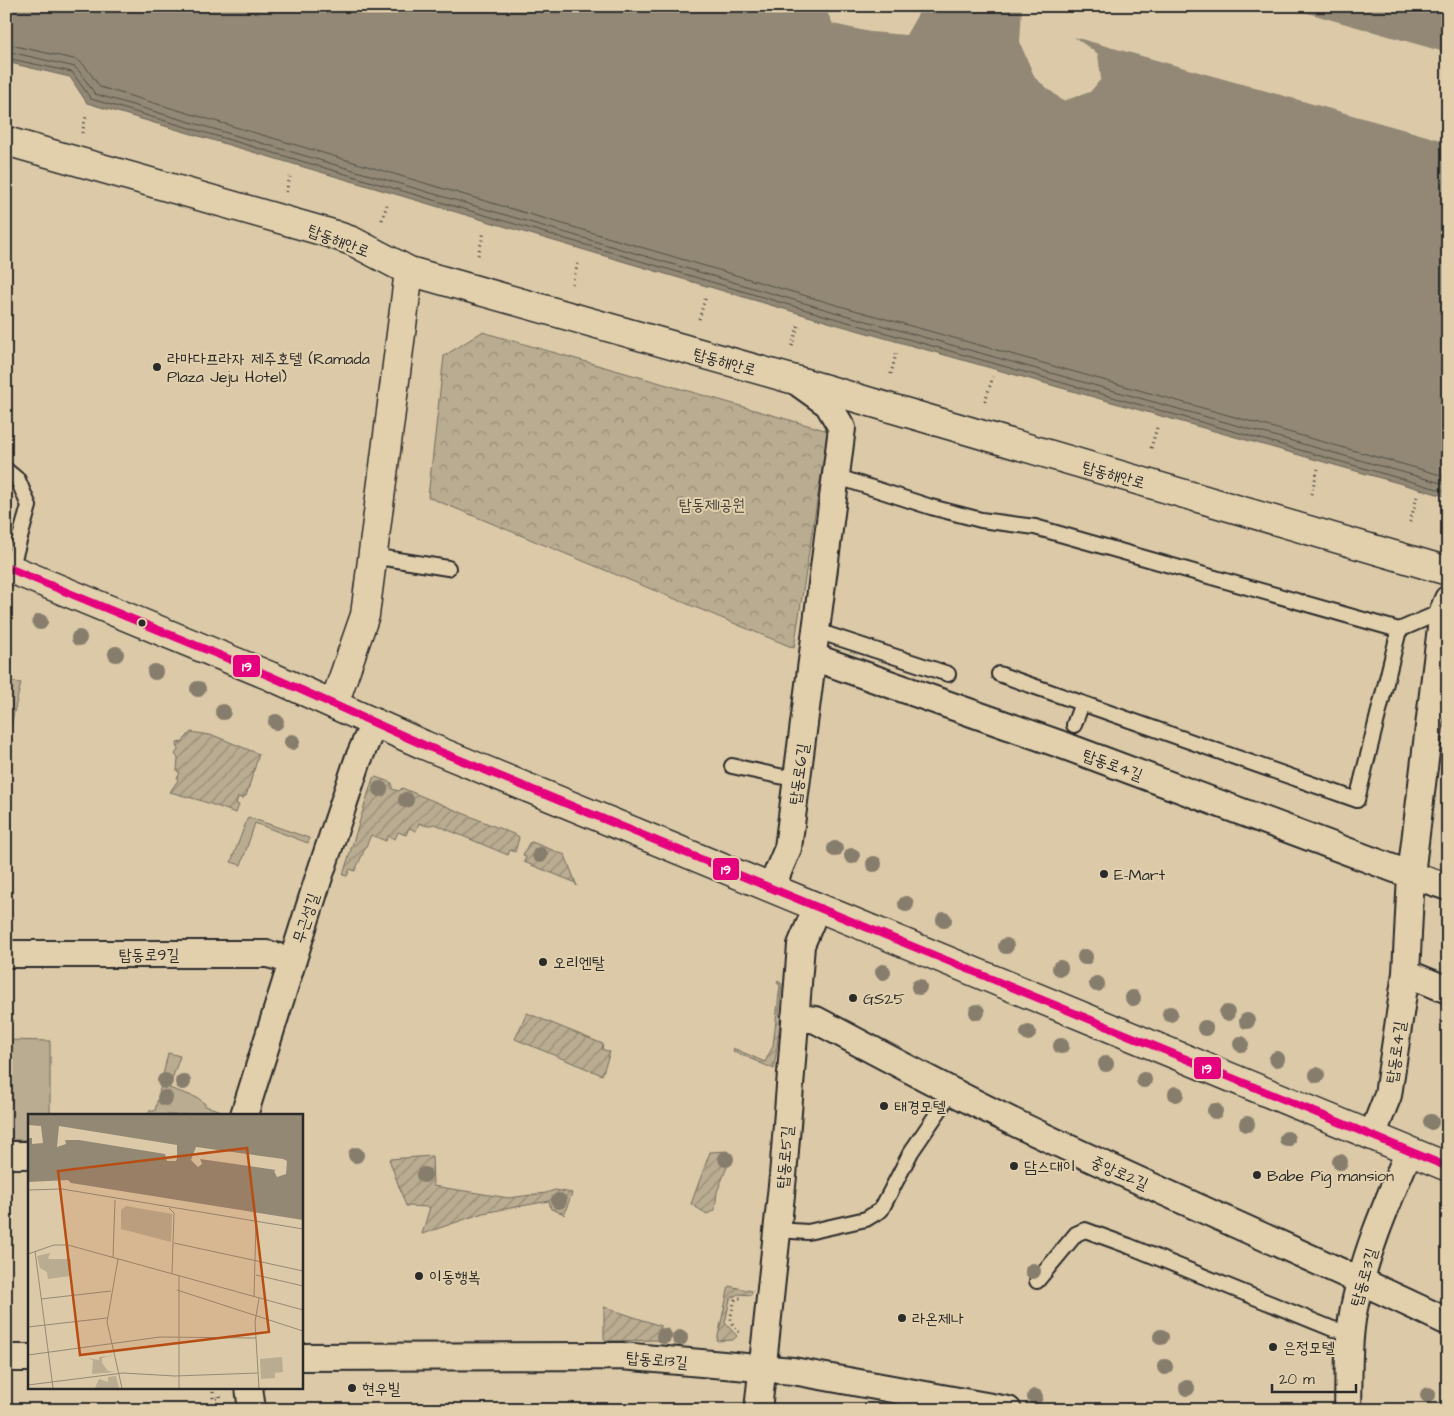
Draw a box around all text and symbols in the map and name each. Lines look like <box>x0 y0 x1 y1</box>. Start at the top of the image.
street label: 탑동해안로 <box>305 219 373 263</box>
street label: 탑동해안로 <box>691 343 759 381</box>
place label: 라마다프라자 제주호텔 (Ramada Plaza Jeju Hotel) <box>167 348 370 388</box>
marker: 라마다프라자 제주호텔 (Ramada Plaza Jeju Hotel) <box>151 361 163 373</box>
street label: 탑동해안로 <box>1080 456 1148 494</box>
park label: 탑동제1공원 <box>679 494 745 516</box>
unlabelled marker <box>137 618 147 628</box>
line badge: 19 <box>232 654 261 678</box>
text: 19 <box>242 657 252 677</box>
street label: 탑동로6길 <box>784 742 814 806</box>
street label: 탑동로4길 <box>1080 744 1146 786</box>
line badge: 19 <box>712 857 740 881</box>
text: 19 <box>721 860 731 880</box>
place label: E-Mart <box>1114 864 1166 886</box>
marker: E-Mart <box>1098 868 1110 880</box>
street label: 무근성길 <box>288 890 324 946</box>
street label: 탑동로9길 <box>119 944 179 966</box>
place label: 오리엔탈 <box>553 952 605 974</box>
marker: 오리엔탈 <box>537 956 549 968</box>
place label: GS25 <box>863 988 906 1010</box>
marker: GS25 <box>847 992 859 1004</box>
street label: 탑동로4길 <box>1381 1020 1411 1085</box>
line badge: 19 <box>1193 1056 1222 1080</box>
text: 19 <box>1202 1059 1212 1079</box>
place label: 태경모텔 <box>894 1096 946 1118</box>
marker: 태경모텔 <box>878 1100 890 1112</box>
inset map <box>28 1114 302 1388</box>
street label: 탑동로5길 <box>771 1125 799 1189</box>
street label: 중앙로2길 <box>1087 1151 1152 1195</box>
place label: 담스대이 <box>1024 1156 1076 1178</box>
marker: 담스대이 <box>1008 1160 1020 1172</box>
place label: Babe Pig mansion <box>1267 1165 1394 1188</box>
marker: Babe Pig mansion <box>1251 1169 1263 1181</box>
street label: 탑동로3길 <box>1345 1245 1383 1309</box>
place label: 이동행복 <box>429 1266 481 1288</box>
marker: 이동행복 <box>413 1270 425 1282</box>
place label: 라온제나 <box>912 1308 964 1330</box>
marker: 라온제나 <box>896 1312 908 1324</box>
place label: 은정모텔 <box>1283 1337 1335 1359</box>
marker: 은정모텔 <box>1267 1341 1279 1353</box>
street label: 탑동로13길 <box>625 1346 689 1374</box>
scale bar <box>1272 1361 1355 1393</box>
text: 20 m <box>1279 1369 1315 1390</box>
place label: 현우빌 <box>362 1378 401 1400</box>
marker: 현우빌 <box>346 1382 358 1394</box>

